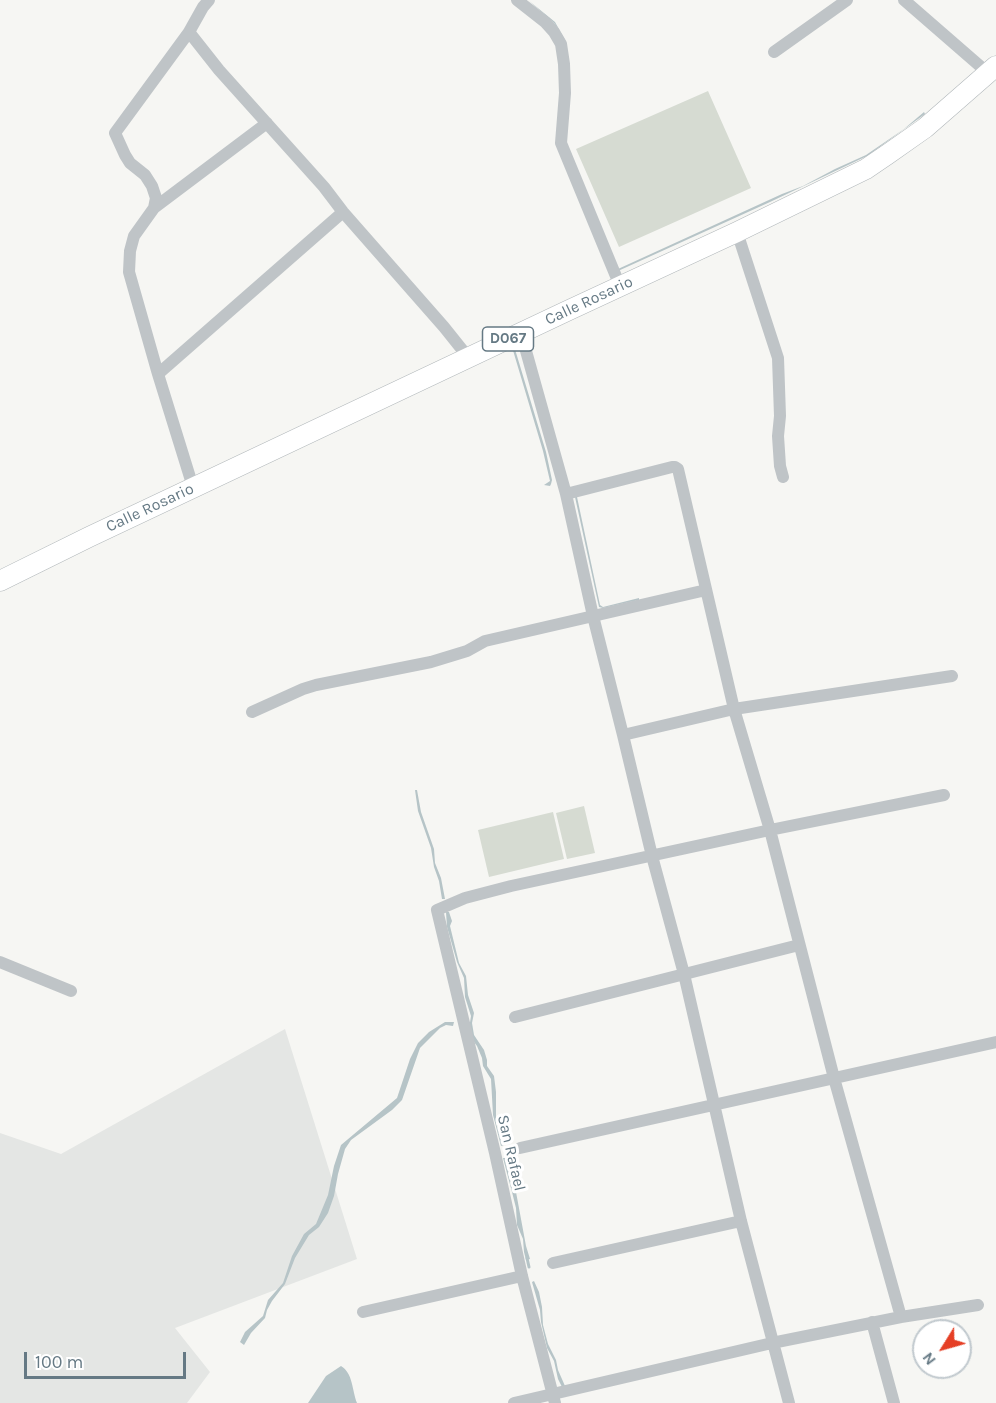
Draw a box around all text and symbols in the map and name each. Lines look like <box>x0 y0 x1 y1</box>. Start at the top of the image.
street label: Calle Rosario <box>542 272 636 330</box>
road number: D067 <box>482 327 534 351</box>
street label: Calle Rosario <box>103 479 197 537</box>
street label: San Rafael <box>493 1113 529 1193</box>
north arrow <box>912 1319 972 1379</box>
scale bar <box>27 1340 189 1378</box>
text: N <box>918 1349 940 1369</box>
text: 100 m <box>35 1351 83 1373</box>

